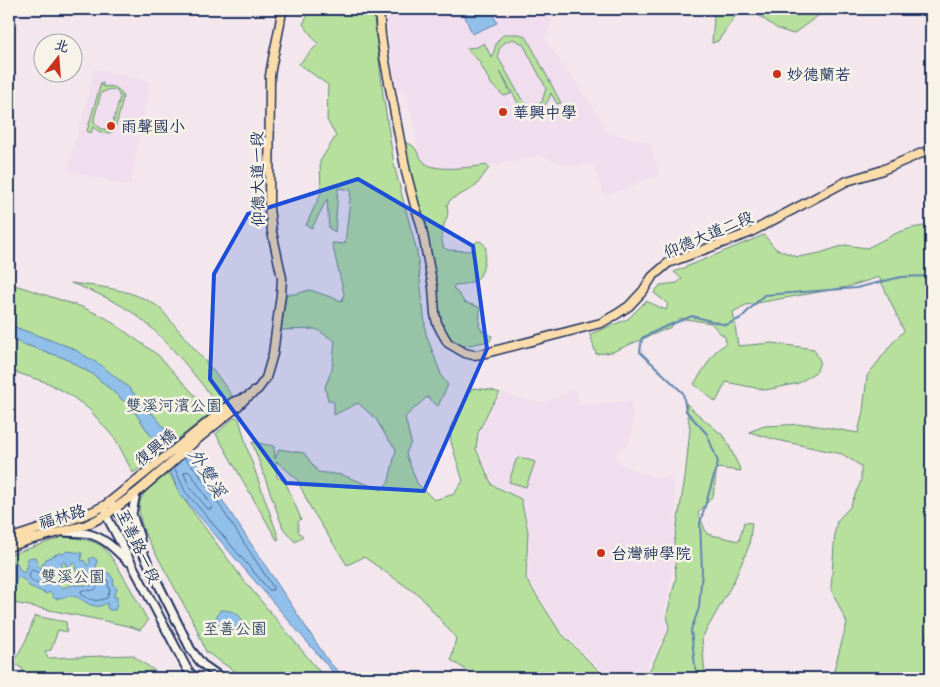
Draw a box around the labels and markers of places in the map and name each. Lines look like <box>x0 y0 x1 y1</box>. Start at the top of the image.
place label: 妙德蘭若 <box>787 65 851 86</box>
marker: 妙德蘭若 <box>771 68 783 80</box>
place label: 華興中學 <box>513 103 577 124</box>
marker: 華興中學 <box>497 106 509 118</box>
place label: 雨聲國小 <box>121 117 185 138</box>
marker: 雨聲國小 <box>105 120 117 132</box>
place label: 台灣神學院 <box>611 544 691 565</box>
marker: 台灣神學院 <box>595 547 607 559</box>

